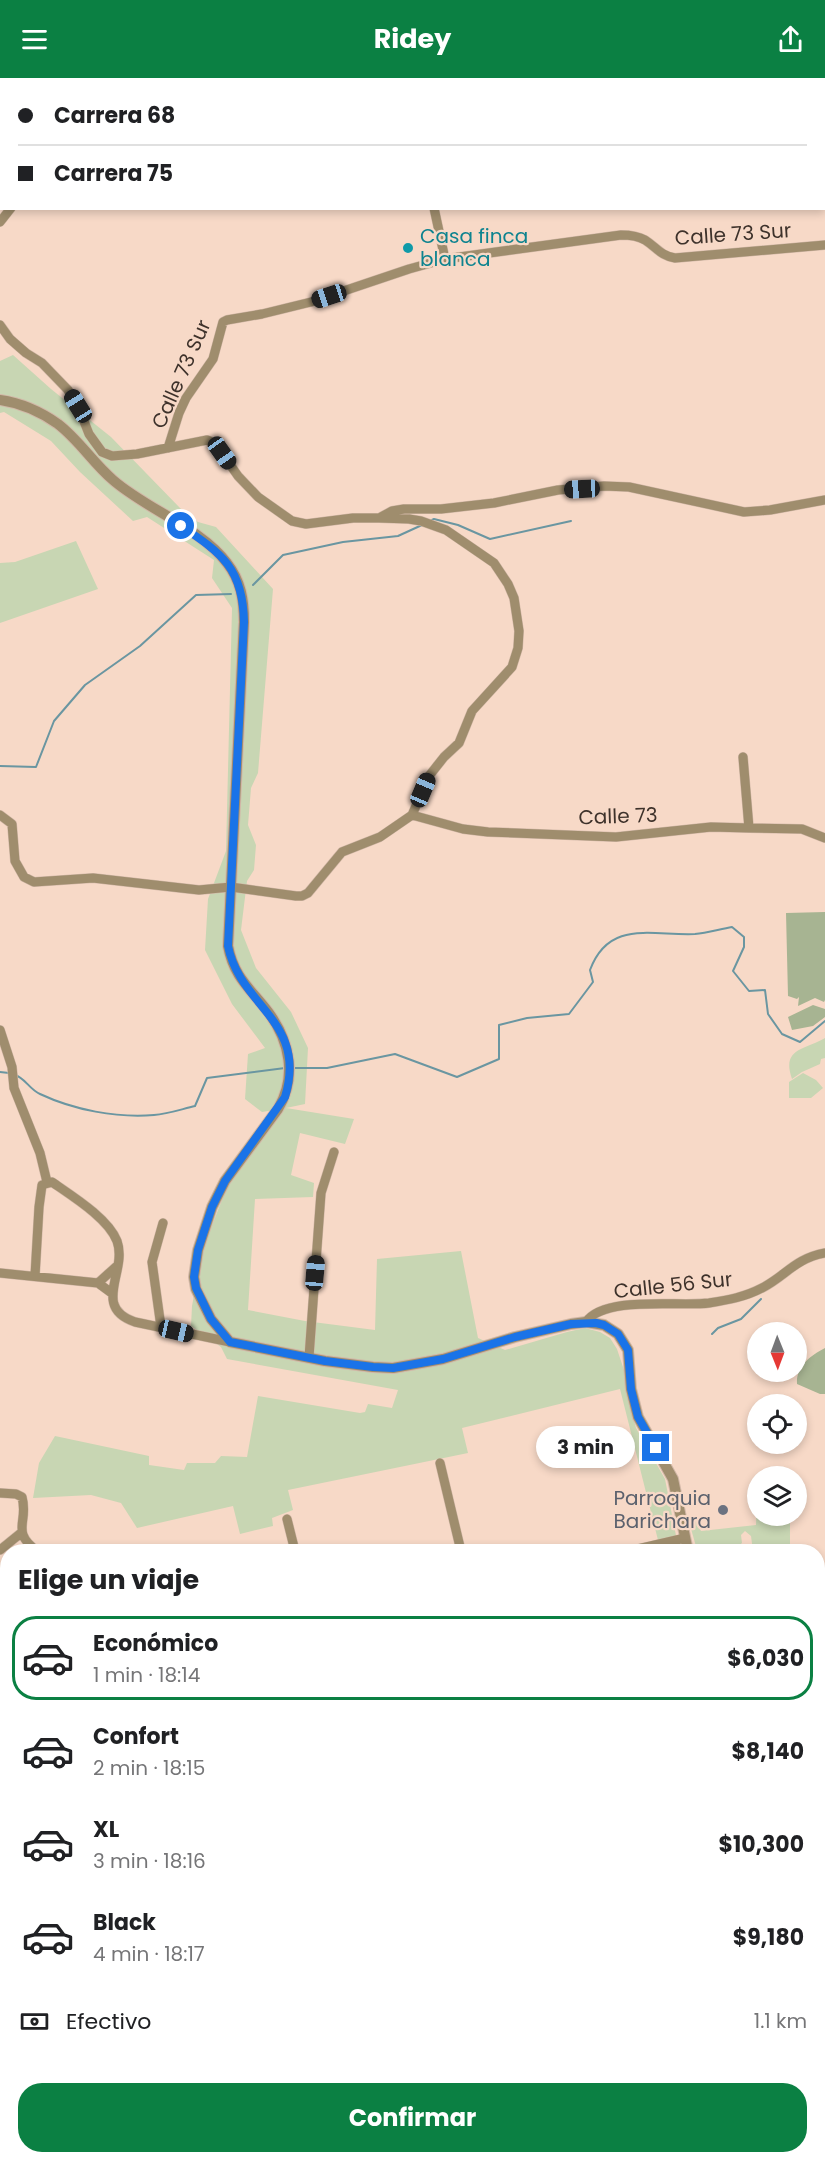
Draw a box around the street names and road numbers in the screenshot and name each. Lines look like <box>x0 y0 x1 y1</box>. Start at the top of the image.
street label: Calle 73 Sur <box>674 216 792 252</box>
street label: Calle 73 Sur <box>144 315 218 433</box>
street label: Calle 73 <box>578 801 658 831</box>
street label: Calle 56 Sur <box>612 1265 734 1305</box>

